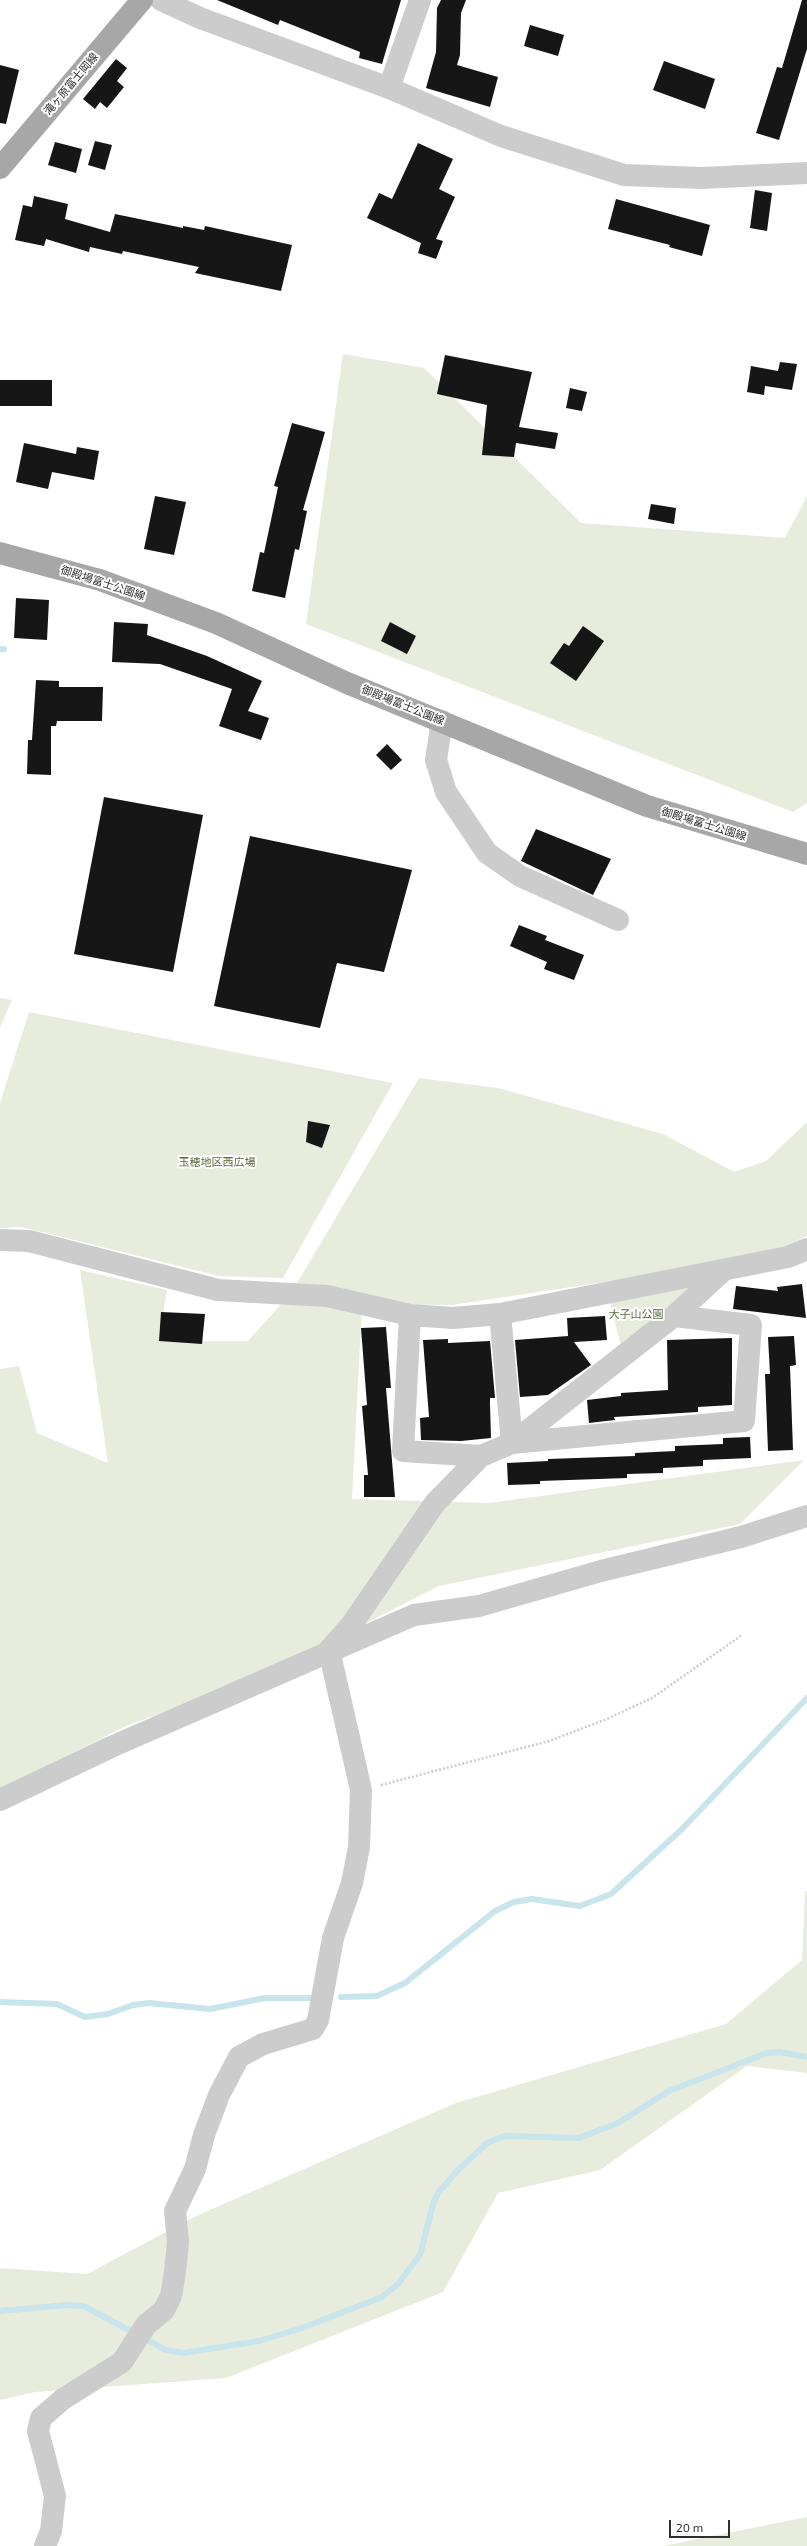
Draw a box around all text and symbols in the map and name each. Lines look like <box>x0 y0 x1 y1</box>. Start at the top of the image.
street label: 滝ヶ原富士岡線 <box>41 50 101 118</box>
street label: 御殿場富士公園線 <box>59 563 147 603</box>
street label: 御殿場富士公園線 <box>360 682 446 728</box>
street label: 御殿場富士公園線 <box>660 805 748 843</box>
park label: 玉穂地区西広場 <box>179 1155 255 1169</box>
park label: 大子山公園 <box>609 1307 663 1321</box>
scale bar <box>671 2512 732 2538</box>
text: 20 m <box>676 2520 703 2534</box>

